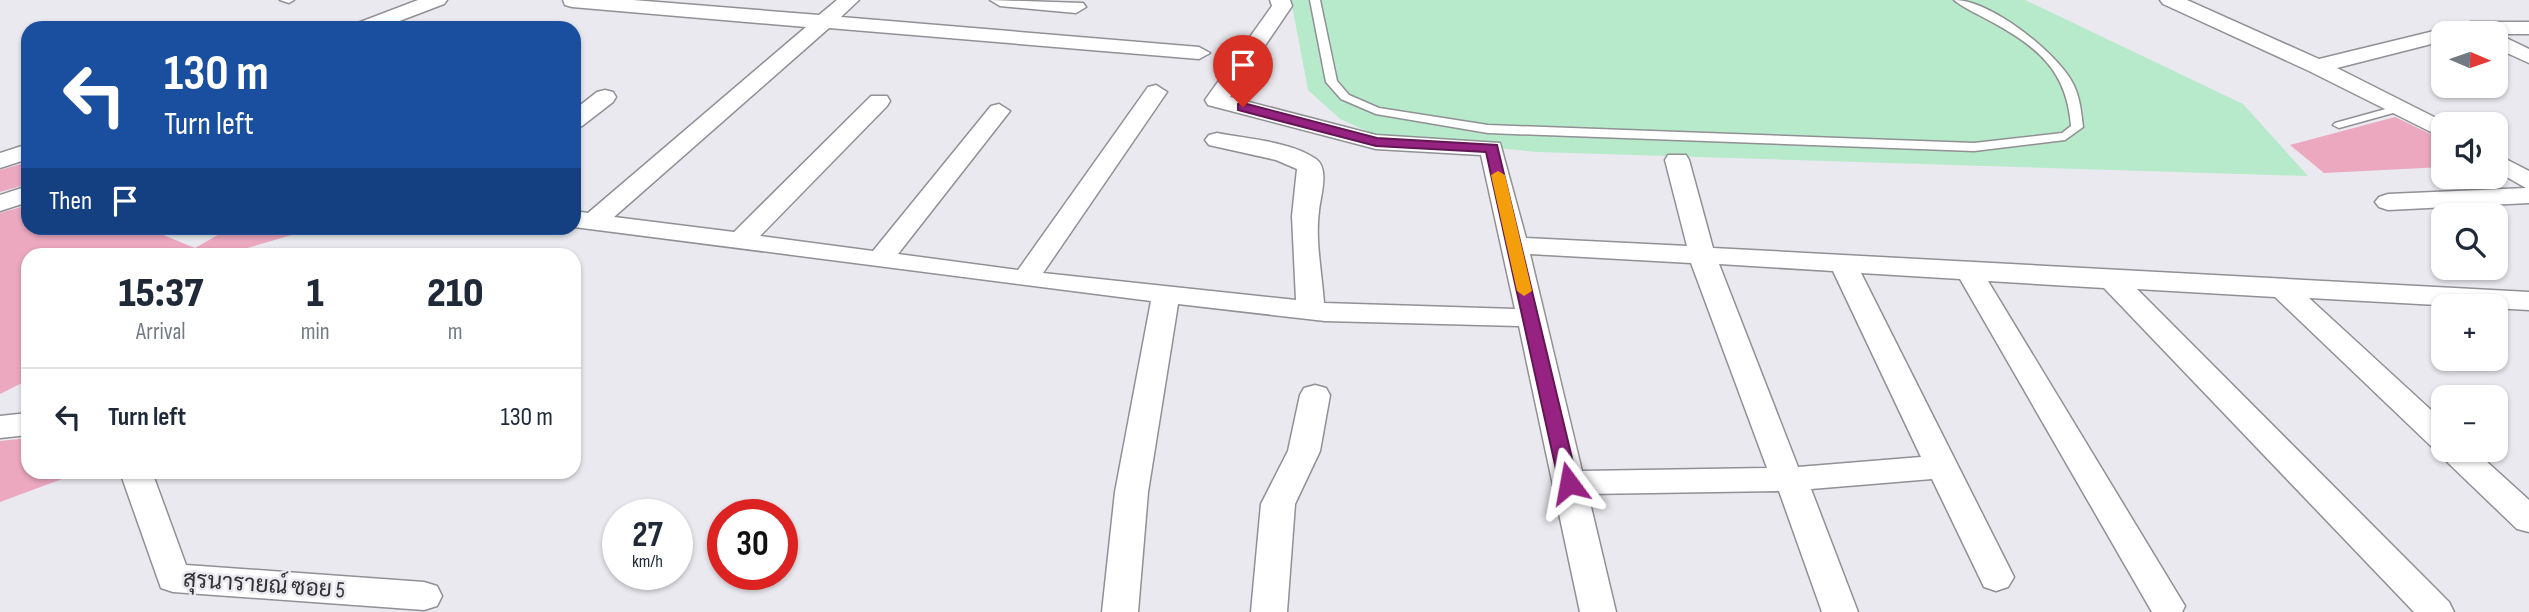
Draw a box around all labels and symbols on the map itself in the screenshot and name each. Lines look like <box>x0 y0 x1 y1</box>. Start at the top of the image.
north arrow <box>2431 21 2508 98</box>
pin <box>1213 35 1273 107</box>
position arrow <box>1532 446 1606 520</box>
speed limit sign: 30 <box>707 499 798 590</box>
street label: สุรนารายณ์ ซอย 5 <box>182 562 346 606</box>

